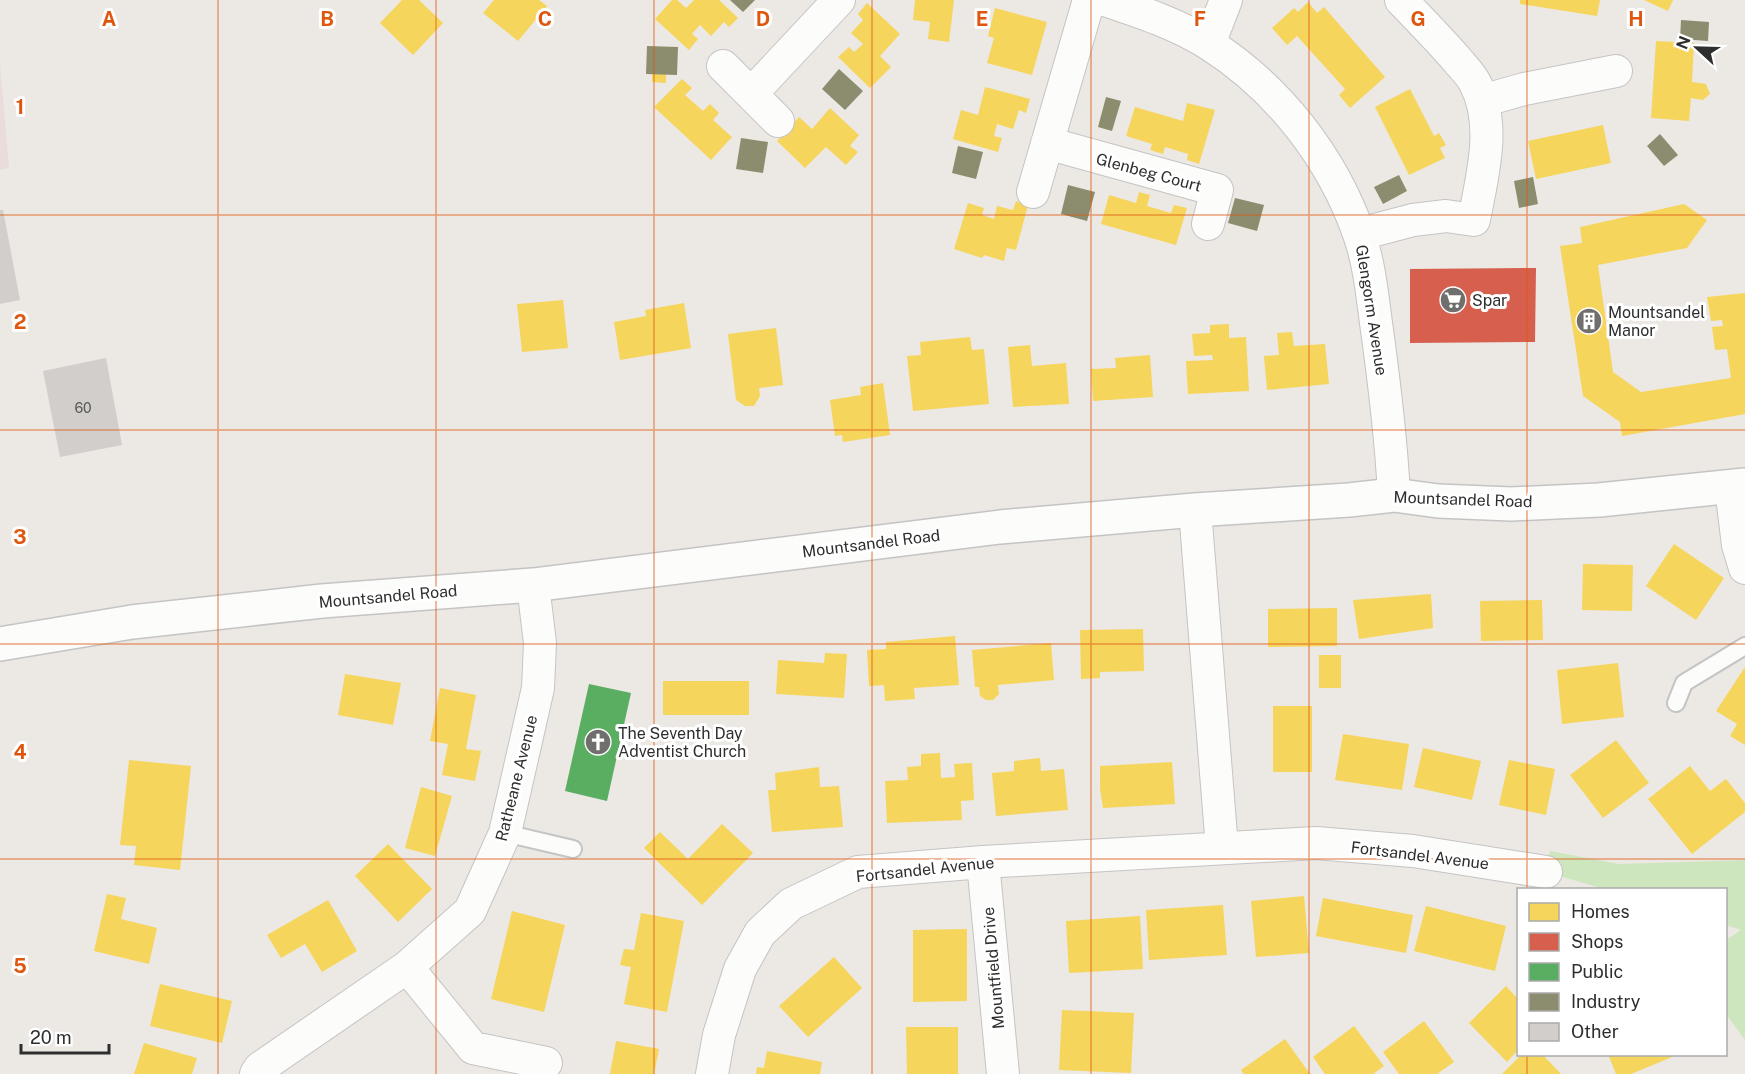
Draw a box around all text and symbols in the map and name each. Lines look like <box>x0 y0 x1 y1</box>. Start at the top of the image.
text: A <box>102 7 116 31</box>
text: B <box>320 7 334 31</box>
text: C <box>538 7 552 31</box>
text: D <box>756 7 770 31</box>
text: E <box>976 7 988 31</box>
text: F <box>1194 7 1206 31</box>
text: G <box>1410 7 1426 31</box>
text: H <box>1628 7 1644 31</box>
north arrow <box>1667 18 1727 78</box>
text: N <box>1672 33 1695 52</box>
text: 1 <box>16 95 24 119</box>
street label: Glenbeg Court <box>1094 149 1204 196</box>
street label: Glengorm Avenue <box>1352 243 1391 377</box>
supermarket icon: Spar <box>1438 285 1468 315</box>
place label: Spar <box>1472 291 1507 310</box>
place label: Mountsandel Manor <box>1608 303 1705 340</box>
building icon: Mountsandel Manor <box>1574 306 1604 336</box>
text: 2 <box>14 310 26 334</box>
house number: 60 <box>74 400 92 416</box>
street label: Mountsandel Road <box>1393 488 1533 511</box>
text: 3 <box>13 525 27 549</box>
street label: Mountsandel Road <box>801 526 941 561</box>
street label: Mountsandel Road <box>318 581 458 612</box>
street label: Ratheane Avenue <box>492 713 541 843</box>
place label: The Seventh Day Adventist Church <box>618 724 746 761</box>
church icon: The Seventh Day Adventist Church <box>583 727 613 757</box>
text: 4 <box>13 740 27 764</box>
street label: Fortsandel Avenue <box>1350 838 1490 873</box>
street label: Fortsandel Avenue <box>855 853 995 886</box>
legend <box>1517 888 1727 1056</box>
text: Homes <box>1571 901 1630 922</box>
street label: Mountfield Drive <box>979 906 1008 1030</box>
text: Shops <box>1571 931 1623 952</box>
text: 5 <box>13 954 27 978</box>
text: Public <box>1571 961 1623 982</box>
text: Industry <box>1571 991 1641 1012</box>
scale bar <box>21 1017 110 1055</box>
text: Other <box>1571 1021 1619 1042</box>
text: 20 m <box>30 1027 72 1048</box>

